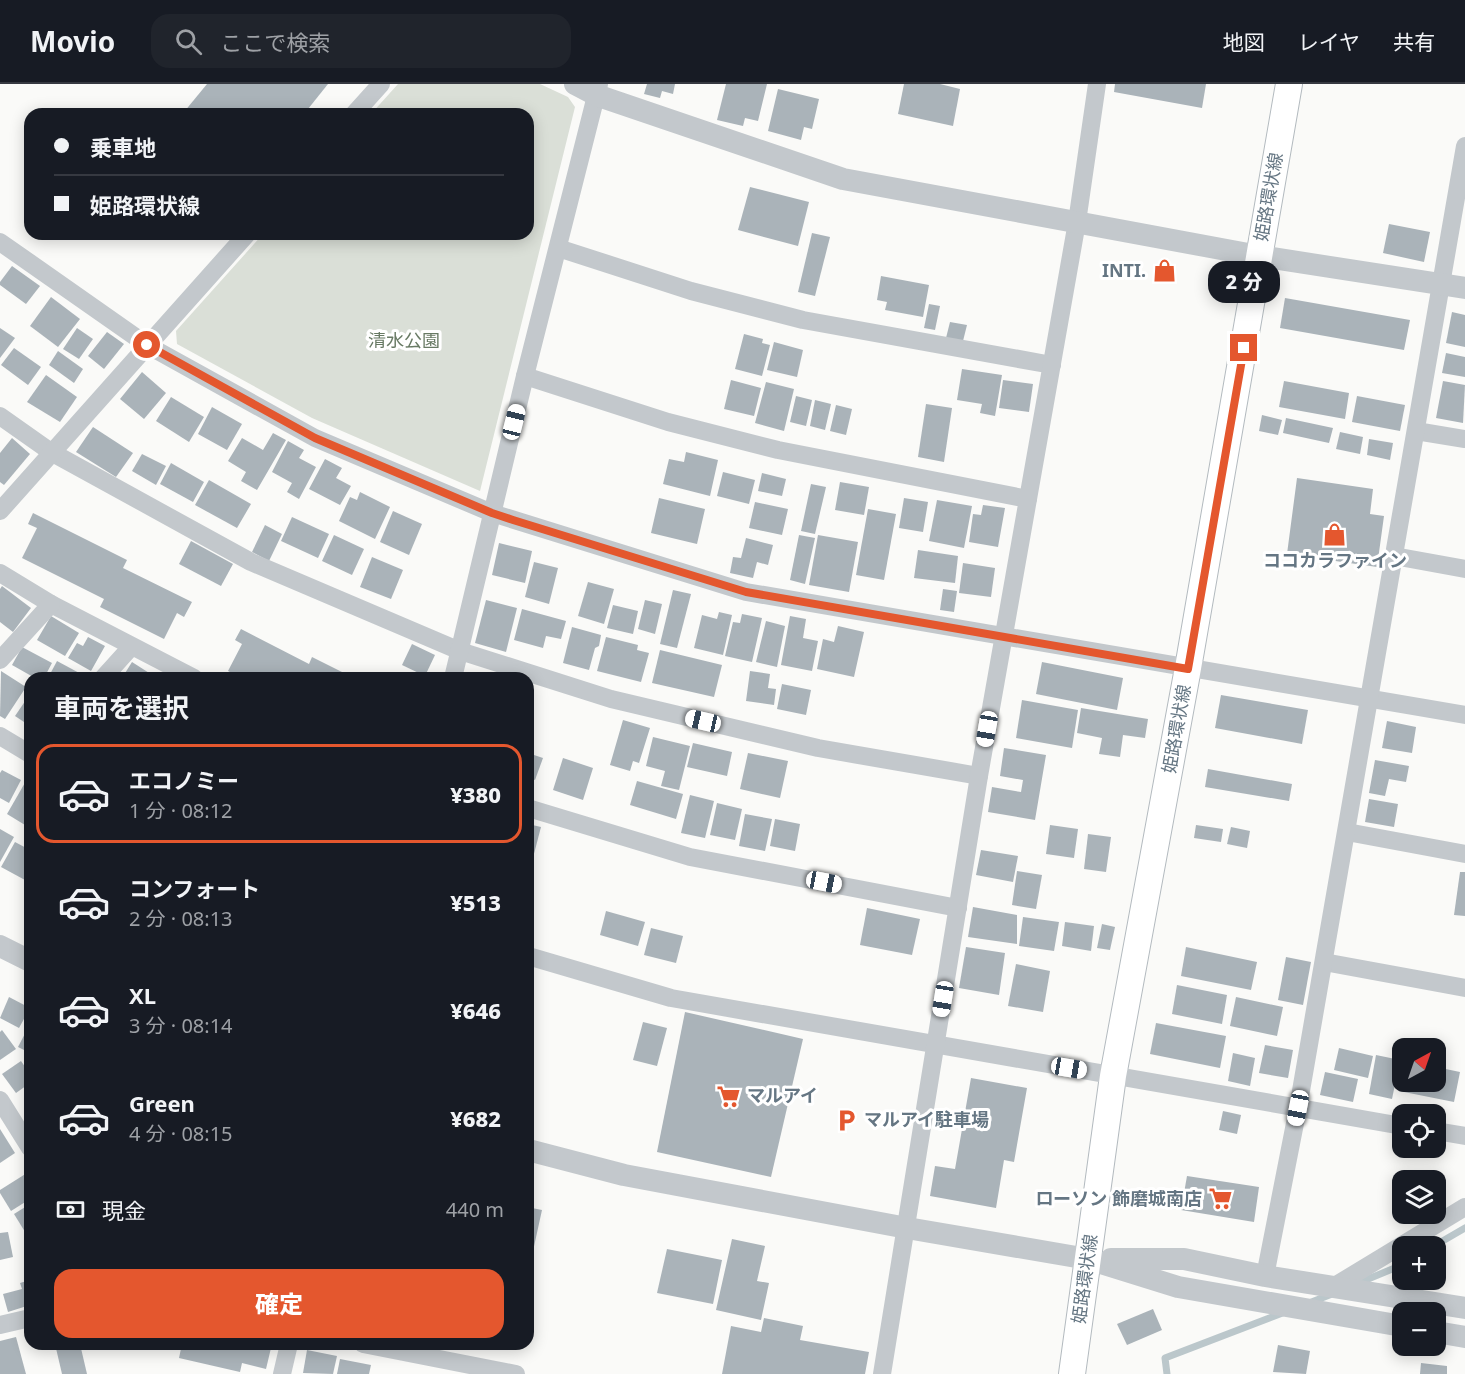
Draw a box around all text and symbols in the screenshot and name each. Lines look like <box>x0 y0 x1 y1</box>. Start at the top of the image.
search box <box>151 14 571 68</box>
text: Movio <box>30 22 115 60</box>
icon: search <box>172 25 205 58</box>
text: ここで検索 <box>220 27 330 57</box>
text: 地図 <box>1223 28 1265 56</box>
text: レイヤ <box>1298 28 1360 56</box>
text: 共有 <box>1393 28 1435 56</box>
text: 乗車地 <box>90 132 156 162</box>
street label: 姫路環状線 <box>1248 150 1288 243</box>
text: 姫路環状線 <box>90 190 200 220</box>
place label: INTI. <box>1102 258 1146 282</box>
shop icon: INTI. <box>1151 258 1177 284</box>
callout: 2 分 <box>1208 261 1280 303</box>
text: 2 分 <box>1226 268 1262 295</box>
park label: 清水公園 <box>368 328 440 352</box>
route start <box>133 331 160 358</box>
route end <box>1230 334 1257 361</box>
car <box>501 402 527 442</box>
shop icon: ココカラファイン <box>1322 522 1348 548</box>
place label: ココカラファイン <box>1263 548 1407 572</box>
street label: 姫路環状線 <box>1156 682 1196 775</box>
text: 車両を選択 <box>54 689 189 726</box>
car <box>683 708 723 734</box>
car <box>975 710 999 748</box>
text: エコノミー <box>129 765 239 795</box>
icon: car <box>57 767 111 821</box>
text: ¥380 <box>450 779 501 809</box>
text: 1 分 · 08:12 <box>129 797 233 824</box>
car <box>805 870 843 894</box>
text: コンフォート <box>129 873 260 903</box>
icon: car <box>57 875 111 929</box>
text: ¥513 <box>450 887 501 917</box>
text: 2 分 · 08:13 <box>129 905 233 932</box>
text: XL <box>129 980 156 1010</box>
car <box>931 980 955 1018</box>
icon: car <box>57 983 111 1037</box>
text: ¥646 <box>450 995 501 1025</box>
text: 3 分 · 08:14 <box>129 1012 233 1039</box>
north arrow <box>1392 1038 1446 1092</box>
map controls <box>1392 1038 1446 1356</box>
car <box>1050 1056 1088 1080</box>
supermarket icon: マルアイ <box>716 1083 742 1109</box>
place label: マルアイ <box>747 1083 818 1107</box>
text: Green <box>129 1088 195 1118</box>
car <box>1286 1089 1310 1127</box>
icon: car <box>57 1091 111 1145</box>
text: ¥682 <box>450 1103 501 1133</box>
button: locate <box>1392 1104 1446 1158</box>
parking icon: マルアイ駐車場 <box>833 1107 859 1133</box>
place label: マルアイ駐車場 <box>864 1107 989 1131</box>
text: 4 分 · 08:15 <box>129 1120 233 1147</box>
button: layers <box>1392 1170 1446 1224</box>
place label: ローソン 飾磨城南店 <box>1035 1186 1202 1210</box>
supermarket icon: ローソン 飾磨城南店 <box>1207 1186 1233 1212</box>
icon: cash <box>54 1193 87 1226</box>
text: 現金 <box>102 1195 146 1225</box>
text: 440 m <box>446 1196 504 1223</box>
street label: 姫路環状線 <box>1066 1233 1102 1325</box>
button: + <box>1392 1236 1446 1290</box>
button: 確定 <box>54 1269 504 1338</box>
button: − <box>1392 1302 1446 1356</box>

